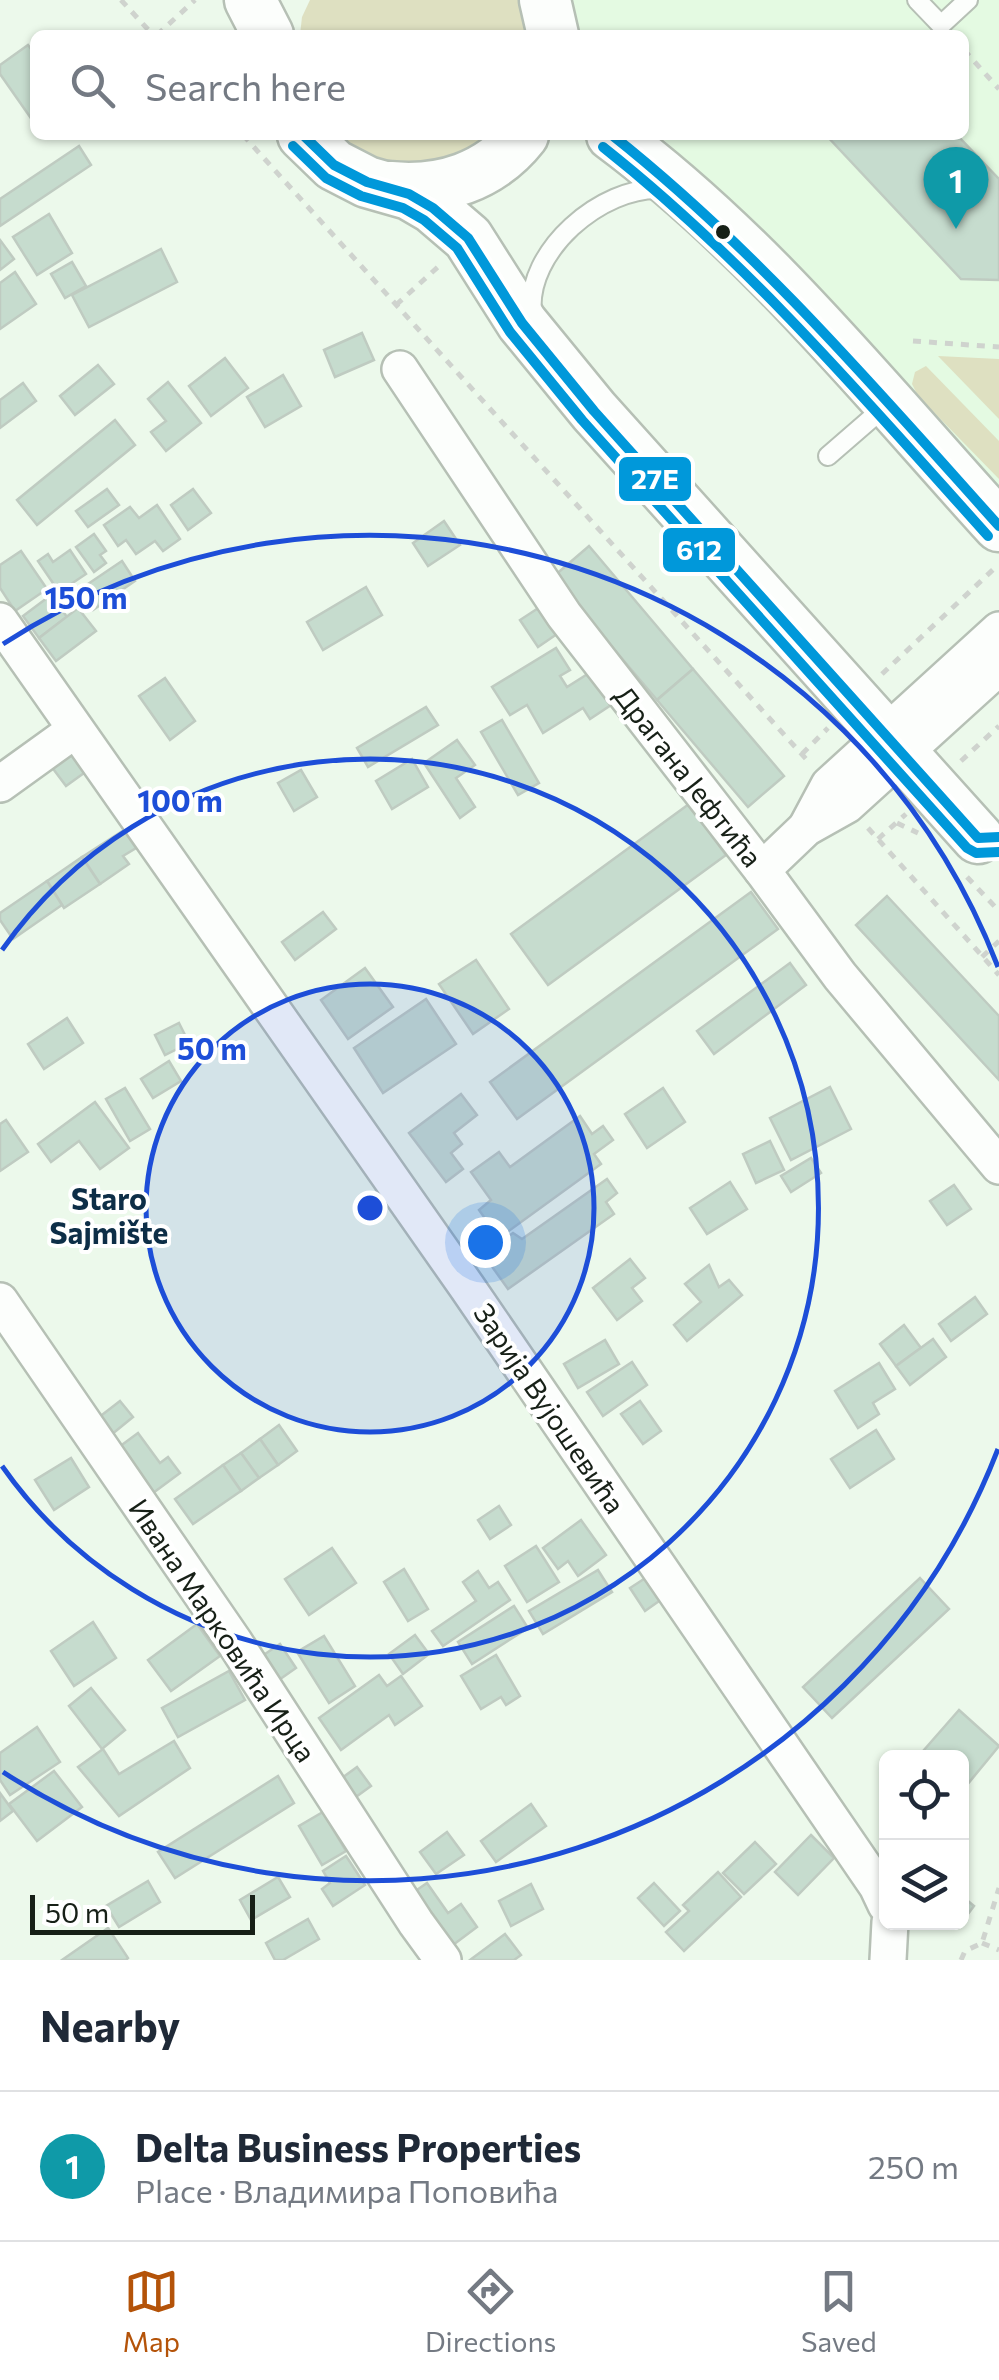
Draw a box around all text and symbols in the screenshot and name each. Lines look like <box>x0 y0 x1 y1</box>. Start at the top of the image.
search box <box>30 30 969 140</box>
icon: search <box>65 58 120 113</box>
text: Search here <box>145 62 346 109</box>
pin: 1 <box>924 146 988 229</box>
unlabelled marker <box>713 222 733 242</box>
line badge: 27E <box>617 455 693 503</box>
text: 27E <box>631 461 679 495</box>
line badge: 612 <box>661 526 737 574</box>
text: 612 <box>676 532 722 566</box>
text: 150 m <box>45 578 127 615</box>
street label: Драгана Јефтића <box>608 679 770 873</box>
text: 100 m <box>137 781 223 818</box>
text: 50 m <box>177 1029 247 1066</box>
district label: Staro Sajmište <box>50 1179 168 1250</box>
centre of rings <box>352 1190 388 1226</box>
your location <box>460 1217 511 1268</box>
street label: Зарија Вујошевића <box>467 1297 633 1519</box>
street label: Ивана Марковића Ирца <box>122 1492 324 1768</box>
map controls <box>879 1750 969 1930</box>
button: locate <box>879 1750 969 1840</box>
button: layers <box>879 1840 969 1930</box>
scale bar <box>30 1890 255 1934</box>
text: 50 m <box>45 1895 109 1929</box>
text: Nearby <box>40 1999 180 2051</box>
text: Delta Business Properties <box>135 2123 581 2170</box>
text: 1 <box>65 2146 80 2186</box>
text: 250 m <box>868 2146 959 2186</box>
text: Place · Владимира Поповића <box>135 2170 558 2210</box>
tab: Map <box>122 2264 180 2358</box>
tab: Directions <box>425 2264 556 2358</box>
tab: Saved <box>801 2264 877 2358</box>

